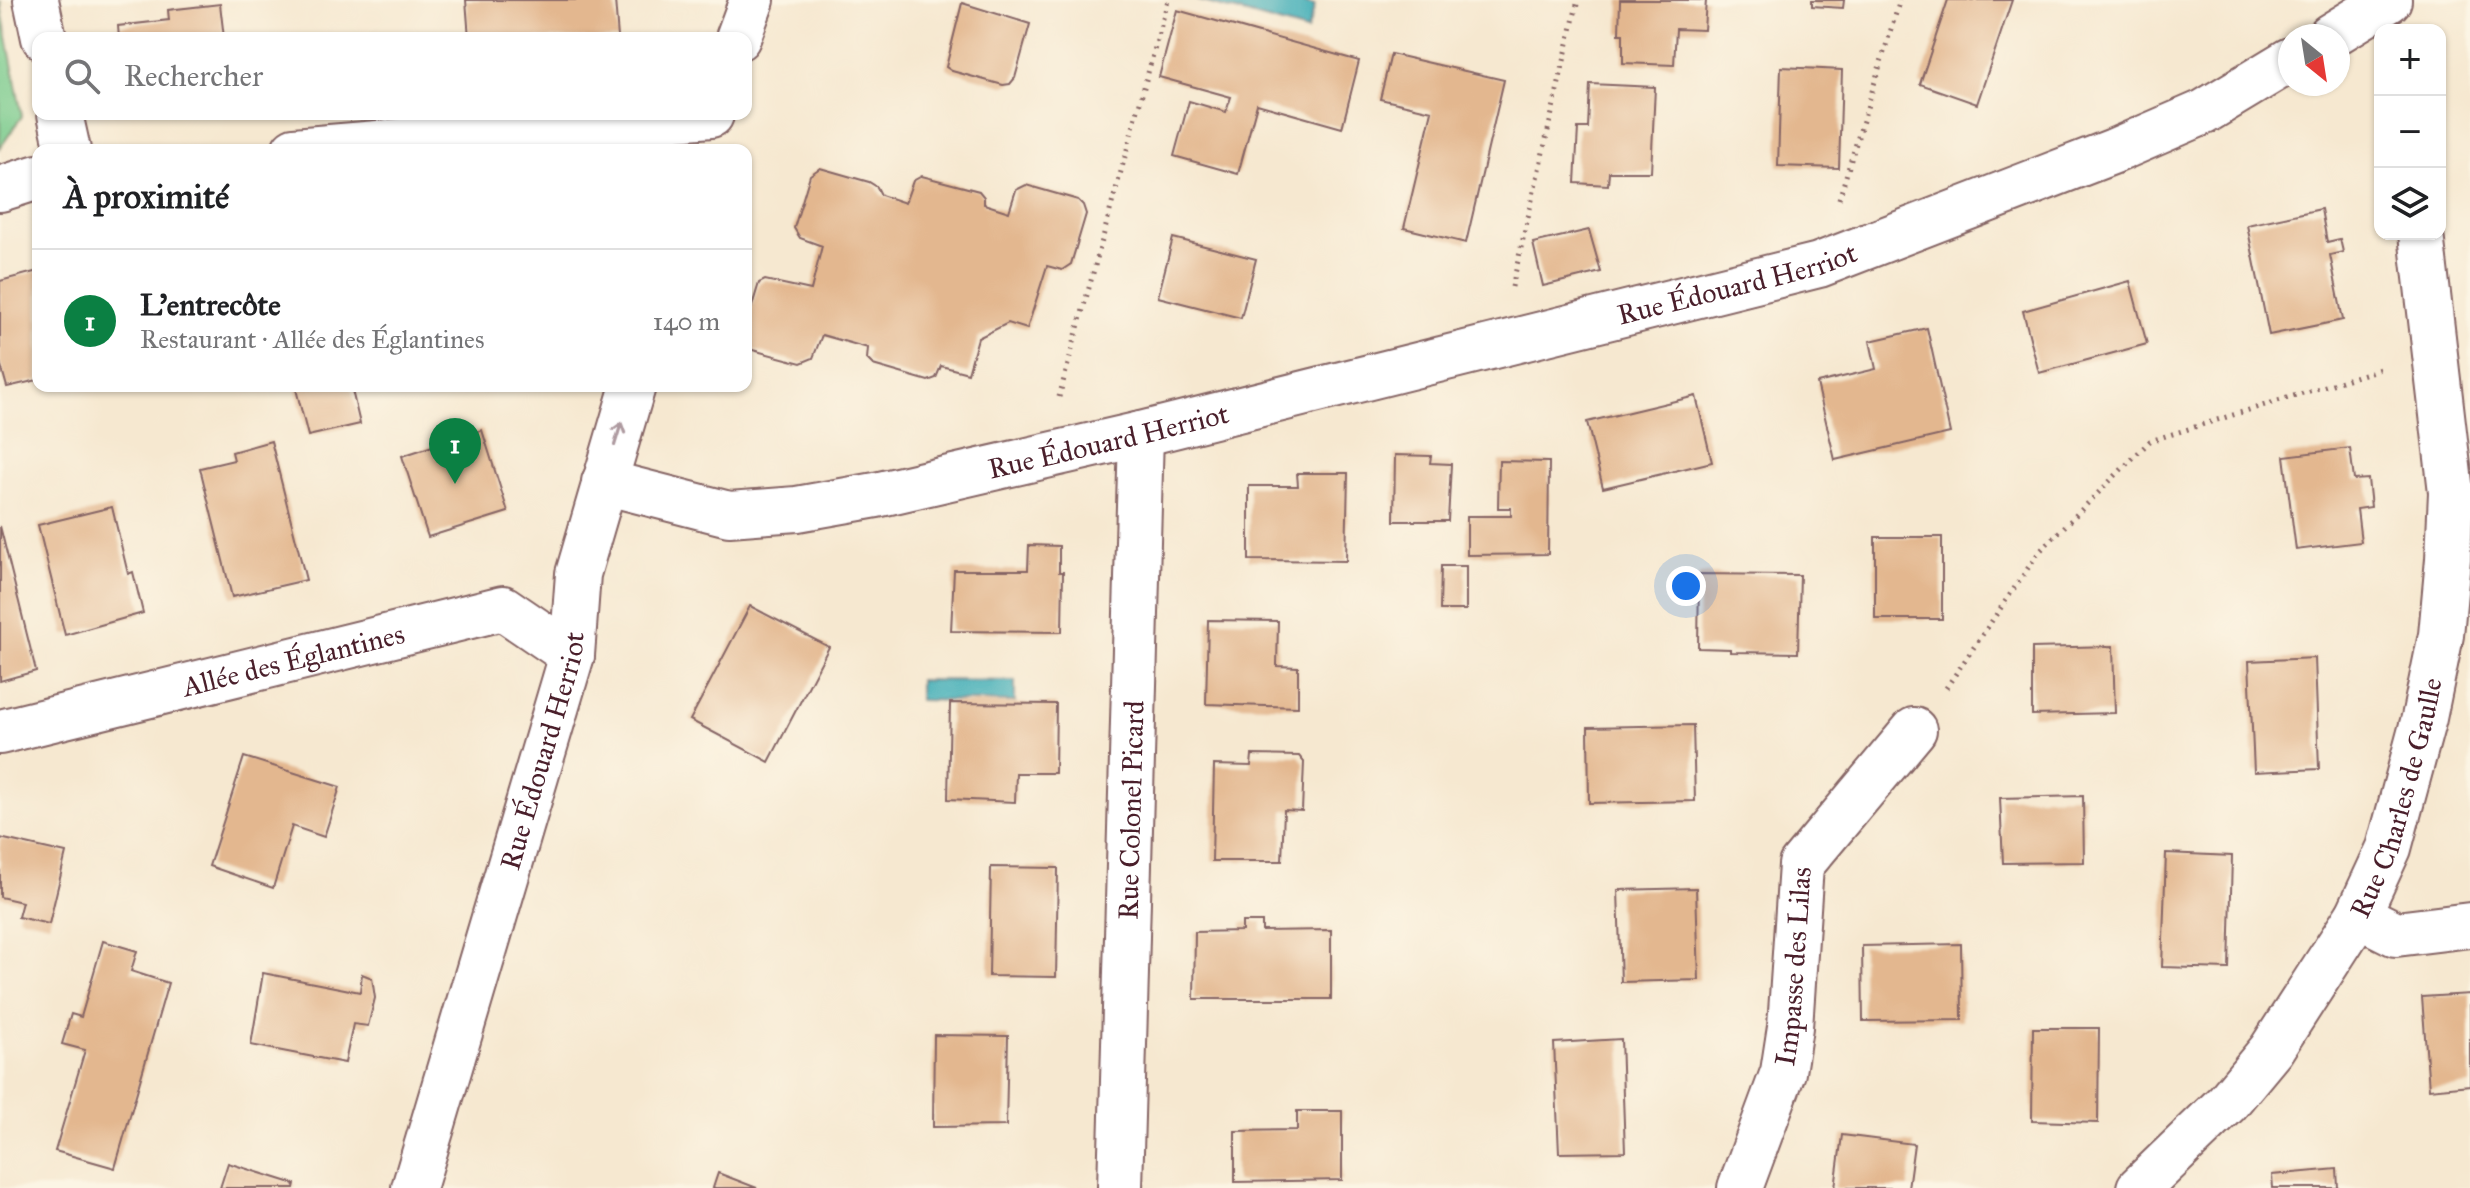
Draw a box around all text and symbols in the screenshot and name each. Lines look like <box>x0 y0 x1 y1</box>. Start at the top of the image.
north arrow <box>2278 24 2350 96</box>
map controls <box>2374 24 2446 240</box>
button: + <box>2374 24 2446 96</box>
search box <box>32 32 752 120</box>
icon: search <box>60 54 104 98</box>
text: Rechercher <box>124 58 263 94</box>
button: − <box>2374 96 2446 168</box>
button: layers <box>2374 168 2446 240</box>
text: À proximité <box>64 176 229 217</box>
street label: Rue Édouard Herriot <box>1614 235 1862 332</box>
text: L'entrecôte <box>140 287 281 323</box>
text: 1 <box>85 305 95 337</box>
text: 140 m <box>653 305 720 337</box>
text: Restaurant · Allée des Églantines <box>140 323 484 355</box>
street label: Rue Édouard Herriot <box>985 395 1232 486</box>
pin: 1 <box>429 418 481 484</box>
one-way arrow <box>611 422 626 448</box>
your location <box>1666 566 1706 606</box>
street label: Allée des Églantines <box>178 615 408 704</box>
street label: Rue Édouard Herriot <box>492 631 591 874</box>
street label: Rue Charles de Gaulle <box>2342 675 2449 923</box>
street label: Rue Colonel Picard <box>1110 700 1151 920</box>
street label: Impasse des Lilas <box>1767 866 1818 1068</box>

